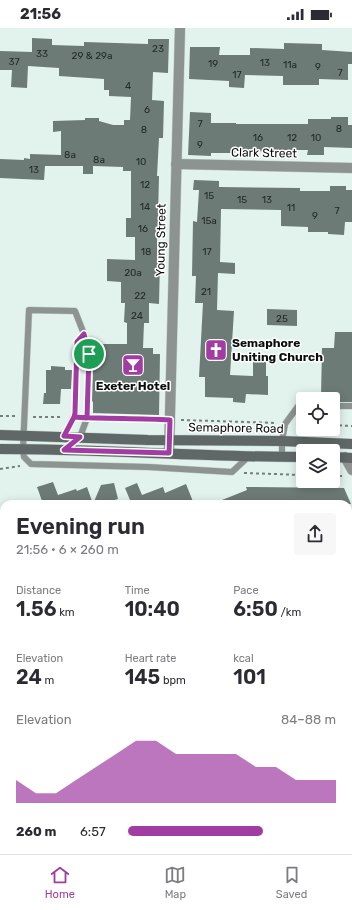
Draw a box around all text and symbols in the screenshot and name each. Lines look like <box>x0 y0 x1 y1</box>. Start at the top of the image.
text: 21:56 <box>20 5 61 23</box>
house number: 23 <box>152 43 164 55</box>
house number: 33 <box>36 48 48 60</box>
house number: 29 & 29a <box>72 50 112 62</box>
house number: 37 <box>8 56 20 68</box>
house number: 13 <box>260 57 270 69</box>
house number: 19 <box>208 58 218 70</box>
house number: 11a <box>283 59 297 71</box>
house number: 9 <box>315 61 321 73</box>
house number: 7 <box>337 67 343 79</box>
house number: 17 <box>232 69 242 81</box>
house number: 4 <box>125 80 131 92</box>
house number: 6 <box>144 104 150 116</box>
house number: 7 <box>197 118 203 130</box>
house number: 8 <box>336 123 342 135</box>
house number: 8 <box>141 124 147 136</box>
house number: 16 <box>253 132 263 144</box>
house number: 12 <box>287 132 297 144</box>
house number: 10 <box>311 132 321 144</box>
house number: 9 <box>197 139 203 151</box>
street label: Clark Street <box>231 145 297 161</box>
house number: 8a <box>64 149 76 161</box>
house number: 8a <box>93 154 105 166</box>
house number: 10 <box>136 156 146 168</box>
house number: 13 <box>29 164 39 176</box>
house number: 12 <box>140 179 150 191</box>
house number: 15 <box>204 190 214 202</box>
house number: 15 <box>237 194 247 206</box>
house number: 13 <box>262 194 272 206</box>
house number: 14 <box>140 201 150 213</box>
house number: 11 <box>287 202 295 214</box>
street label: Young Street <box>153 203 169 277</box>
house number: 7 <box>334 205 340 217</box>
house number: 9 <box>312 210 318 222</box>
house number: 15a <box>201 215 217 227</box>
house number: 16 <box>138 223 148 235</box>
house number: 18 <box>141 246 151 258</box>
house number: 17 <box>202 246 212 258</box>
house number: 20a <box>124 267 142 279</box>
house number: 21 <box>201 286 211 298</box>
house number: 22 <box>134 290 146 302</box>
house number: 24 <box>131 310 143 322</box>
house number: 25 <box>276 313 288 325</box>
place label: Semaphore Uniting Church <box>232 336 323 364</box>
pin <box>72 337 106 371</box>
church icon: Semaphore Uniting Church <box>203 337 229 363</box>
icon: arrive <box>78 343 100 365</box>
bar icon: Exeter Hotel <box>120 352 146 378</box>
place label: Exeter Hotel <box>96 379 170 393</box>
map controls <box>296 392 340 488</box>
button: locate <box>296 392 340 436</box>
street label: Semaphore Road <box>188 420 284 436</box>
button: layers <box>296 444 340 488</box>
text: Evening run <box>16 513 145 540</box>
button: share <box>294 513 336 555</box>
text: 21:56 · 6 × 260 m <box>16 542 119 557</box>
text: Distance <box>16 584 61 597</box>
text: Time <box>125 584 150 597</box>
text: Pace <box>233 584 259 597</box>
text: 1.56 <box>16 597 57 621</box>
text: 10:40 <box>125 597 180 621</box>
text: 6:50 <box>233 597 278 621</box>
text: km <box>57 606 75 619</box>
text: /km <box>278 606 301 619</box>
text: Elevation <box>16 652 63 665</box>
text: Heart rate <box>125 652 177 665</box>
text: kcal <box>233 652 254 665</box>
text: 24 <box>16 665 42 689</box>
text: 145 <box>125 665 160 689</box>
text: 101 <box>233 665 266 689</box>
text: m <box>42 674 54 687</box>
text: bpm <box>160 674 186 687</box>
text: Elevation <box>16 712 72 727</box>
text: 84–88 m <box>281 712 336 727</box>
text: 260 m <box>16 824 56 839</box>
text: 6:57 <box>80 824 106 839</box>
tab: Home <box>45 864 75 901</box>
tab: Map <box>164 864 186 901</box>
tab: Saved <box>276 864 307 901</box>

